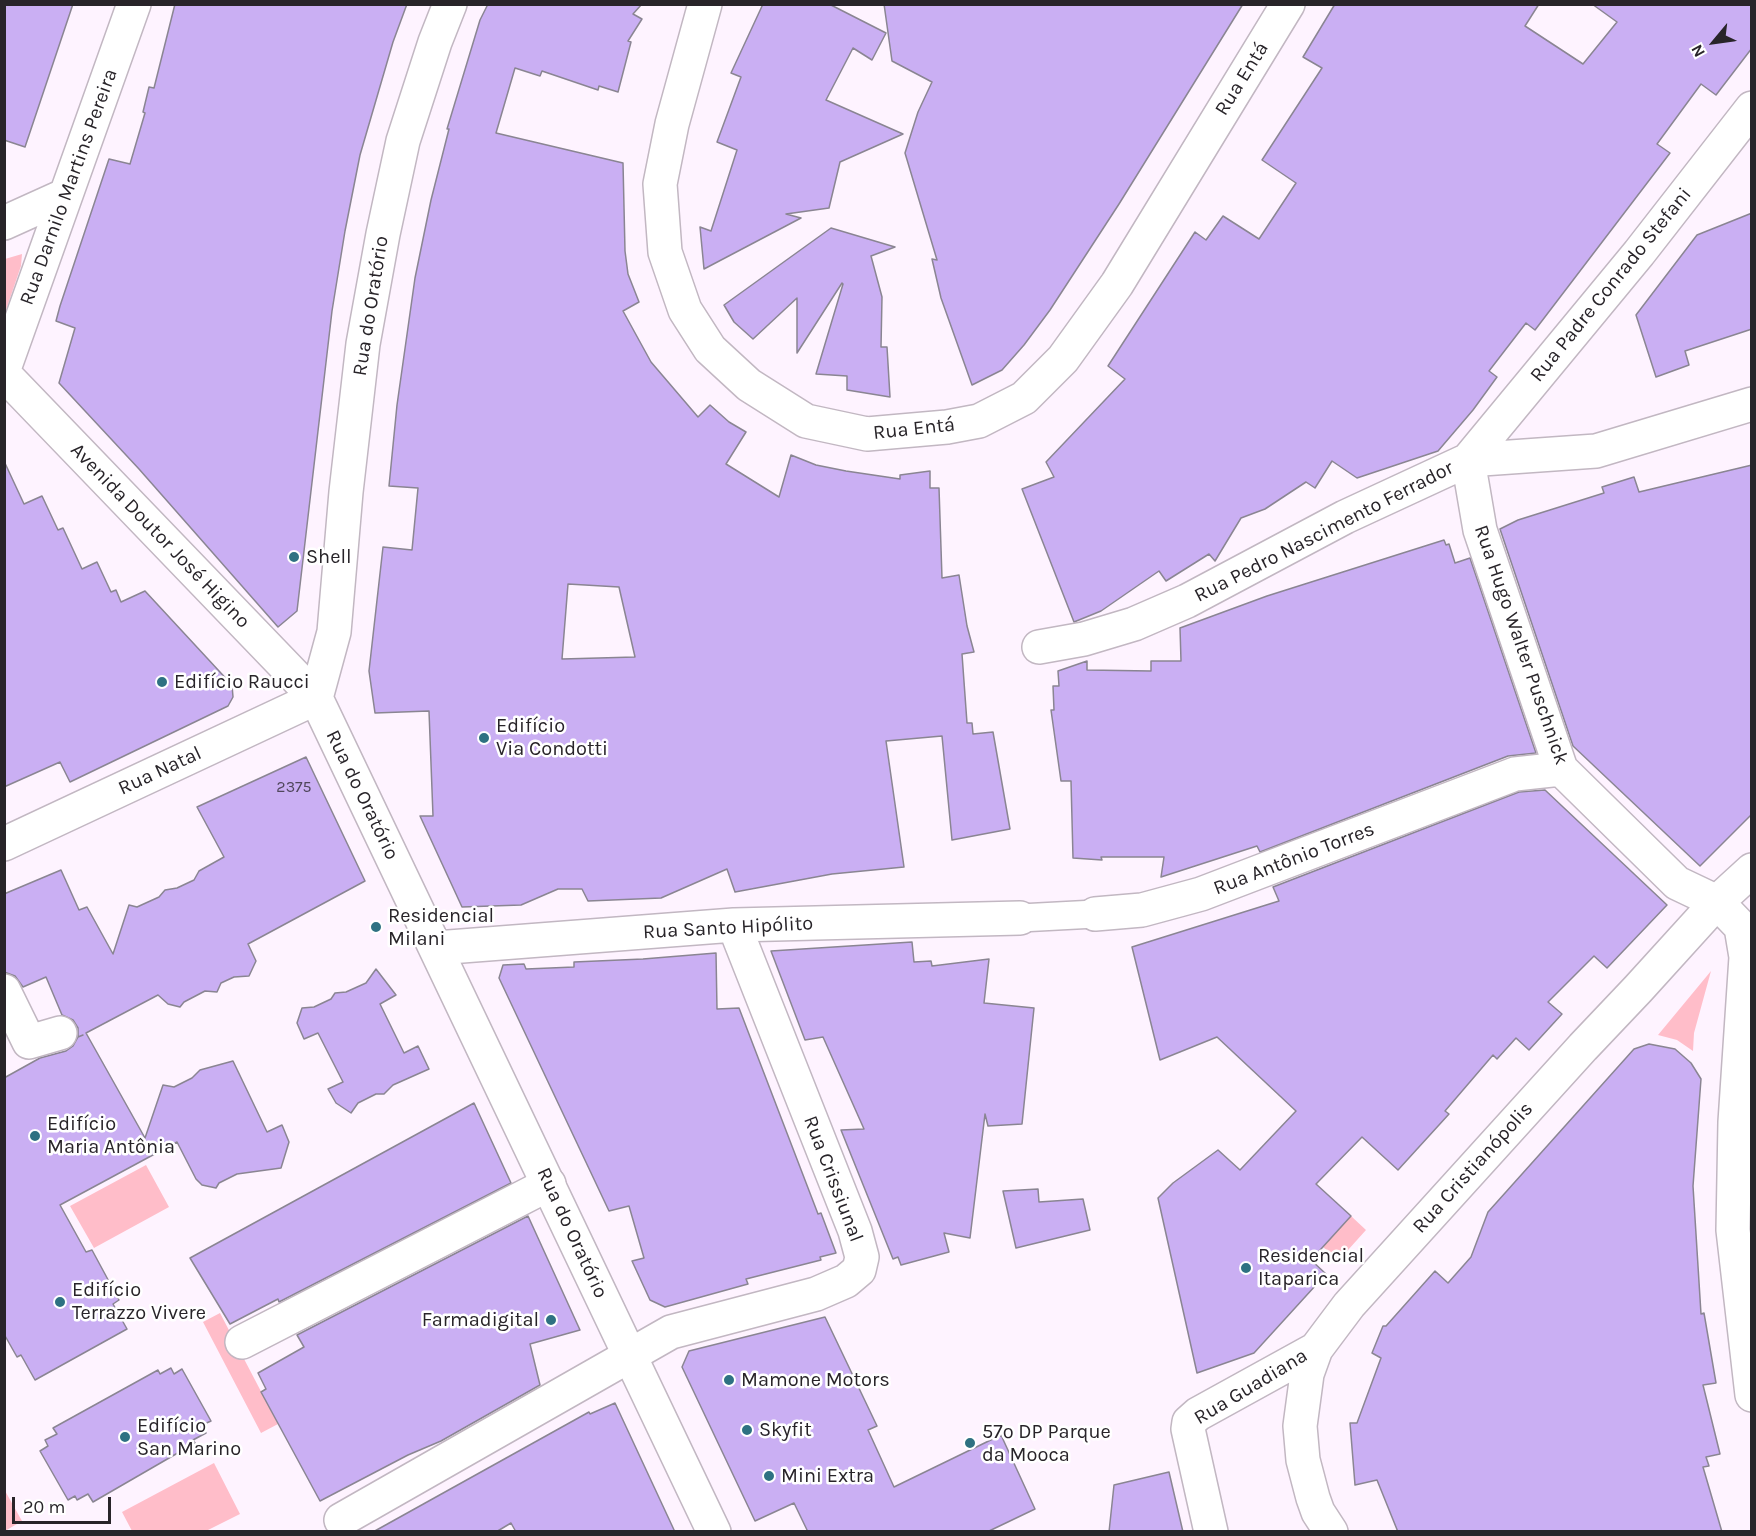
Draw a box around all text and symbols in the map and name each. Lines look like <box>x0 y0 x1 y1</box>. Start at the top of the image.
north arrow <box>1684 12 1744 72</box>
street label: Rua Entá <box>1210 38 1274 120</box>
text: N <box>1687 41 1709 61</box>
street label: Rua Darnilo Martins Pereira <box>15 65 123 309</box>
street label: Rua Padre Conrado Stefani <box>1525 183 1697 387</box>
street label: Rua do Oratório <box>348 234 394 378</box>
street label: Rua Entá <box>872 413 956 445</box>
street label: Avenida Doutor José Higino <box>65 439 255 633</box>
street label: Rua Pedro Nascimento Ferrador <box>1190 456 1458 608</box>
street label: Rua Hugo Walter Puschnick <box>1469 522 1573 768</box>
place label: Shell <box>306 545 352 569</box>
marker: Shell <box>287 550 301 564</box>
place label: Edifício Raucci <box>174 670 310 694</box>
marker: Edifício Raucci <box>155 675 169 689</box>
place label: Edifício Via Condotti <box>496 714 608 761</box>
street label: Rua do Oratório <box>320 726 404 864</box>
marker: Edifício Via Condotti <box>477 731 491 745</box>
street label: Rua Natal <box>115 741 205 801</box>
house number: 2375 <box>276 777 312 797</box>
street label: Rua Antônio Torres <box>1210 817 1378 901</box>
place label: Residencial Milani <box>388 904 494 951</box>
street label: Rua Santo Hipólito <box>642 912 814 944</box>
marker: Residencial Milani <box>369 920 383 934</box>
street label: Rua Cristianópolis <box>1408 1097 1538 1239</box>
place label: Edifício Maria Antônia <box>47 1112 175 1159</box>
street label: Rua Crissiunal <box>798 1112 868 1246</box>
marker: Edifício Maria Antônia <box>28 1129 42 1143</box>
street label: Rua do Oratório <box>531 1164 613 1302</box>
place label: Residencial Itaparica <box>1258 1244 1364 1291</box>
marker: Residencial Itaparica <box>1239 1261 1253 1275</box>
place label: Edifício Terrazzo Vivere <box>72 1278 206 1325</box>
marker: Edifício Terrazzo Vivere <box>53 1295 67 1309</box>
place label: Farmadigital <box>422 1308 539 1332</box>
marker: Farmadigital <box>544 1313 558 1327</box>
street label: Rua Guadiana <box>1190 1344 1312 1430</box>
place label: Mamone Motors <box>741 1368 890 1392</box>
marker: Mamone Motors <box>722 1373 736 1387</box>
place label: Edifício San Marino <box>137 1414 241 1461</box>
place label: Skyfit <box>759 1418 812 1442</box>
place label: 57º DP Parque da Mooca <box>982 1420 1111 1467</box>
marker: Skyfit <box>740 1423 754 1437</box>
marker: Edifício San Marino <box>118 1430 132 1444</box>
marker: 57º DP Parque da Mooca <box>963 1436 977 1450</box>
place label: Mini Extra <box>781 1464 874 1488</box>
marker: Mini Extra <box>762 1469 776 1483</box>
scale bar <box>15 1485 114 1523</box>
text: 20 m <box>23 1496 65 1518</box>

